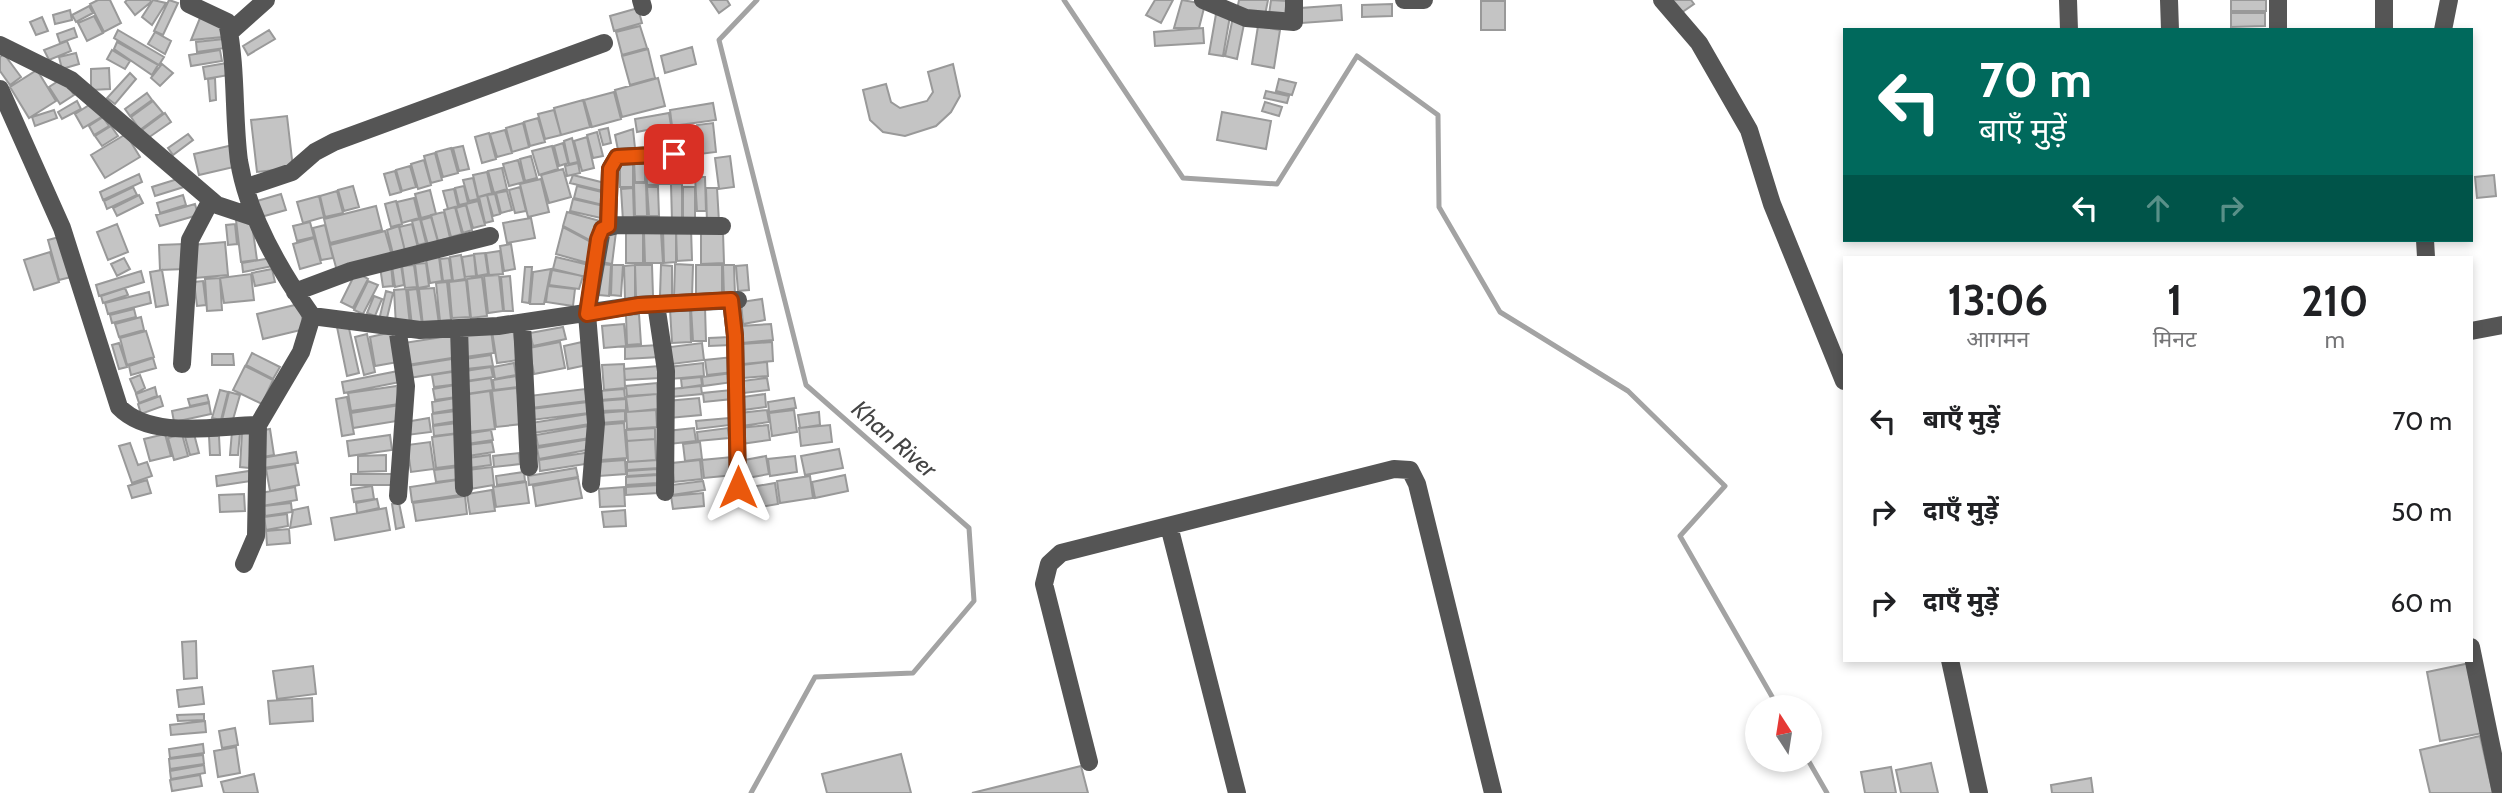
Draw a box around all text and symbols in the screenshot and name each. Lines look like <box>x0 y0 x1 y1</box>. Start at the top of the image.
text: 70 m <box>1979 50 2092 109</box>
icon: left <box>1864 56 1955 147</box>
text: बाएँ मुड़ें <box>1979 110 2067 149</box>
pin <box>644 124 704 184</box>
icon: arrive <box>655 135 693 173</box>
icon: left <box>2066 189 2104 227</box>
icon: ahead <box>2139 189 2177 227</box>
icon: right <box>2212 189 2250 227</box>
text: 13:06 <box>1947 274 2048 326</box>
text: 1 <box>2167 274 2182 326</box>
text: 210 <box>2301 275 2369 327</box>
text: आगमन <box>1966 325 2029 353</box>
text: मिनट <box>2153 325 2197 353</box>
text: m <box>2325 326 2345 354</box>
water label: Khan River <box>846 394 944 484</box>
icon: left <box>1864 402 1902 440</box>
text: बाएँ मुड़ें <box>1923 403 2000 435</box>
text: 70 m <box>2392 405 2452 437</box>
position arrow <box>701 450 775 524</box>
icon: right <box>1864 493 1902 531</box>
text: दाएँ मुड़ें <box>1923 494 1999 526</box>
text: 50 m <box>2391 496 2452 528</box>
icon: right <box>1864 584 1902 622</box>
text: दाएँ मुड़ें <box>1923 585 1999 617</box>
text: 60 m <box>2390 587 2452 619</box>
north arrow <box>1745 695 1822 772</box>
map controls <box>1745 695 1822 772</box>

